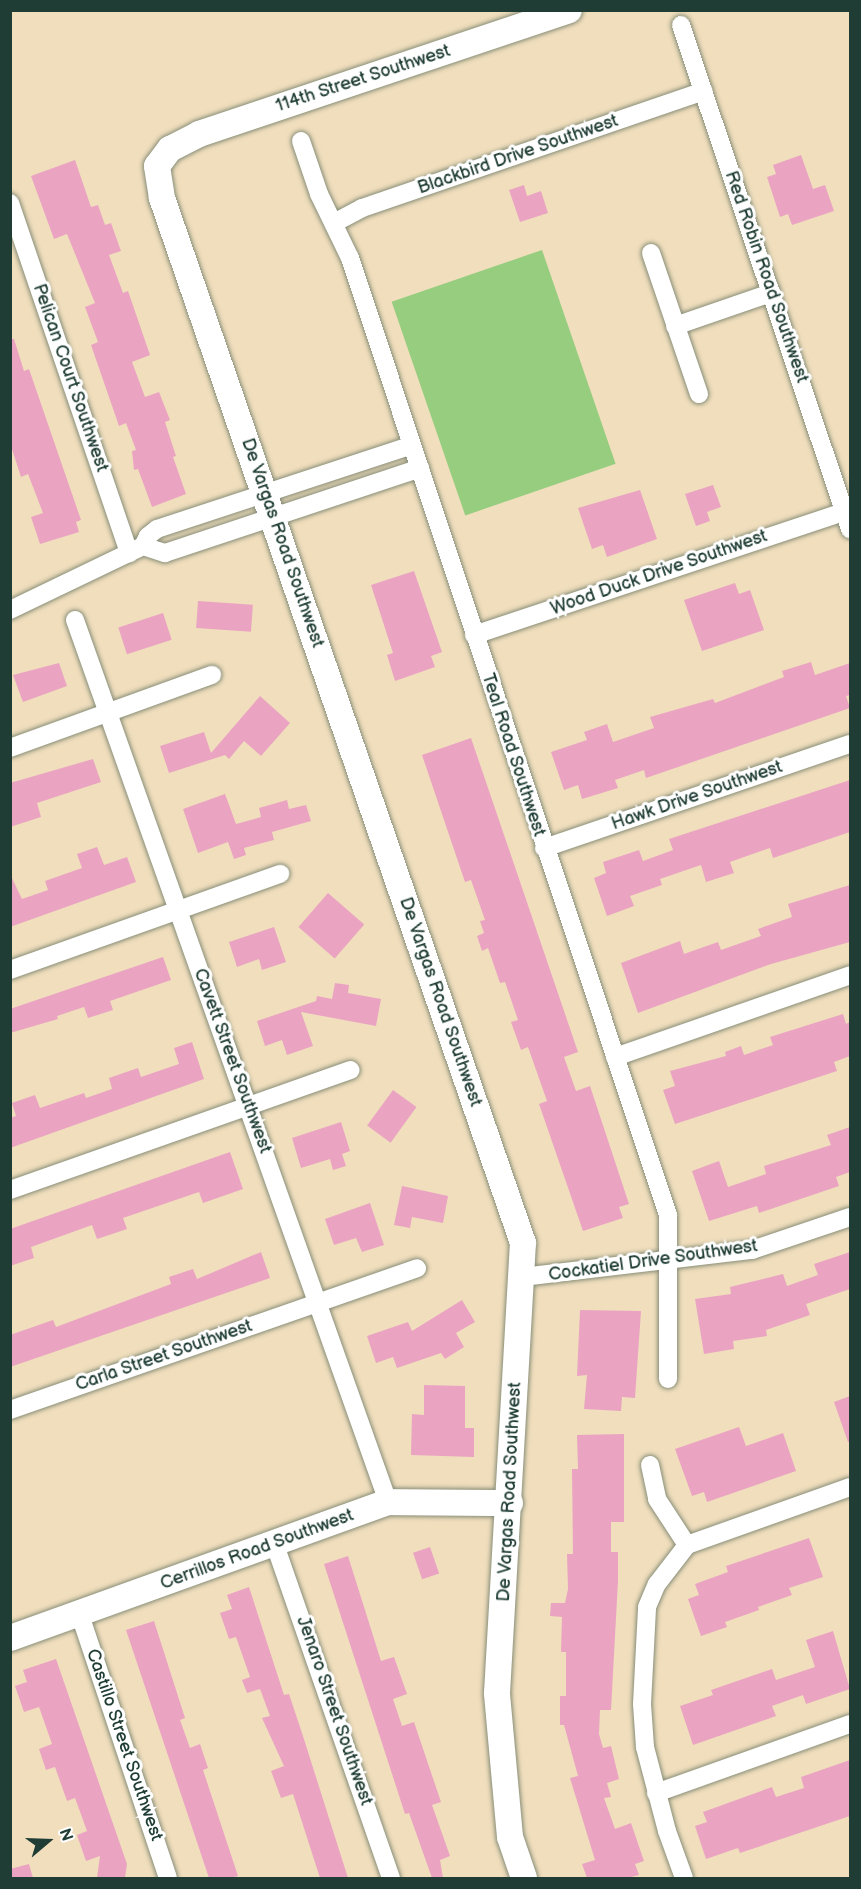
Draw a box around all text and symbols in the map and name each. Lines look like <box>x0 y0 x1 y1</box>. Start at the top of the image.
street label: 114th Street Southwest <box>273 40 453 118</box>
street label: Blackbird Drive Southwest <box>415 110 621 200</box>
street label: Red Robin Road Southwest <box>720 168 812 386</box>
street label: Pelican Court Southwest <box>28 281 112 475</box>
street label: De Vargas Road Southwest <box>236 435 328 651</box>
street label: Wood Duck Drive Southwest <box>548 526 770 620</box>
street label: Teal Road Southwest <box>476 671 550 839</box>
street label: Hawk Drive Southwest <box>609 757 785 835</box>
street label: De Vargas Road Southwest <box>394 894 486 1110</box>
street label: Cavett Street Southwest <box>188 965 276 1157</box>
street label: Cockatiel Drive Southwest <box>547 1236 759 1286</box>
street label: Carla Street Southwest <box>73 1315 255 1397</box>
street label: De Vargas Road Southwest <box>493 1381 527 1603</box>
street label: Cerrillos Road Southwest <box>157 1505 357 1595</box>
street label: Jenaro Street Southwest <box>291 1613 377 1809</box>
street label: Castillo Street Southwest <box>81 1646 167 1844</box>
north arrow <box>18 1811 78 1871</box>
text: N <box>55 1826 76 1844</box>

